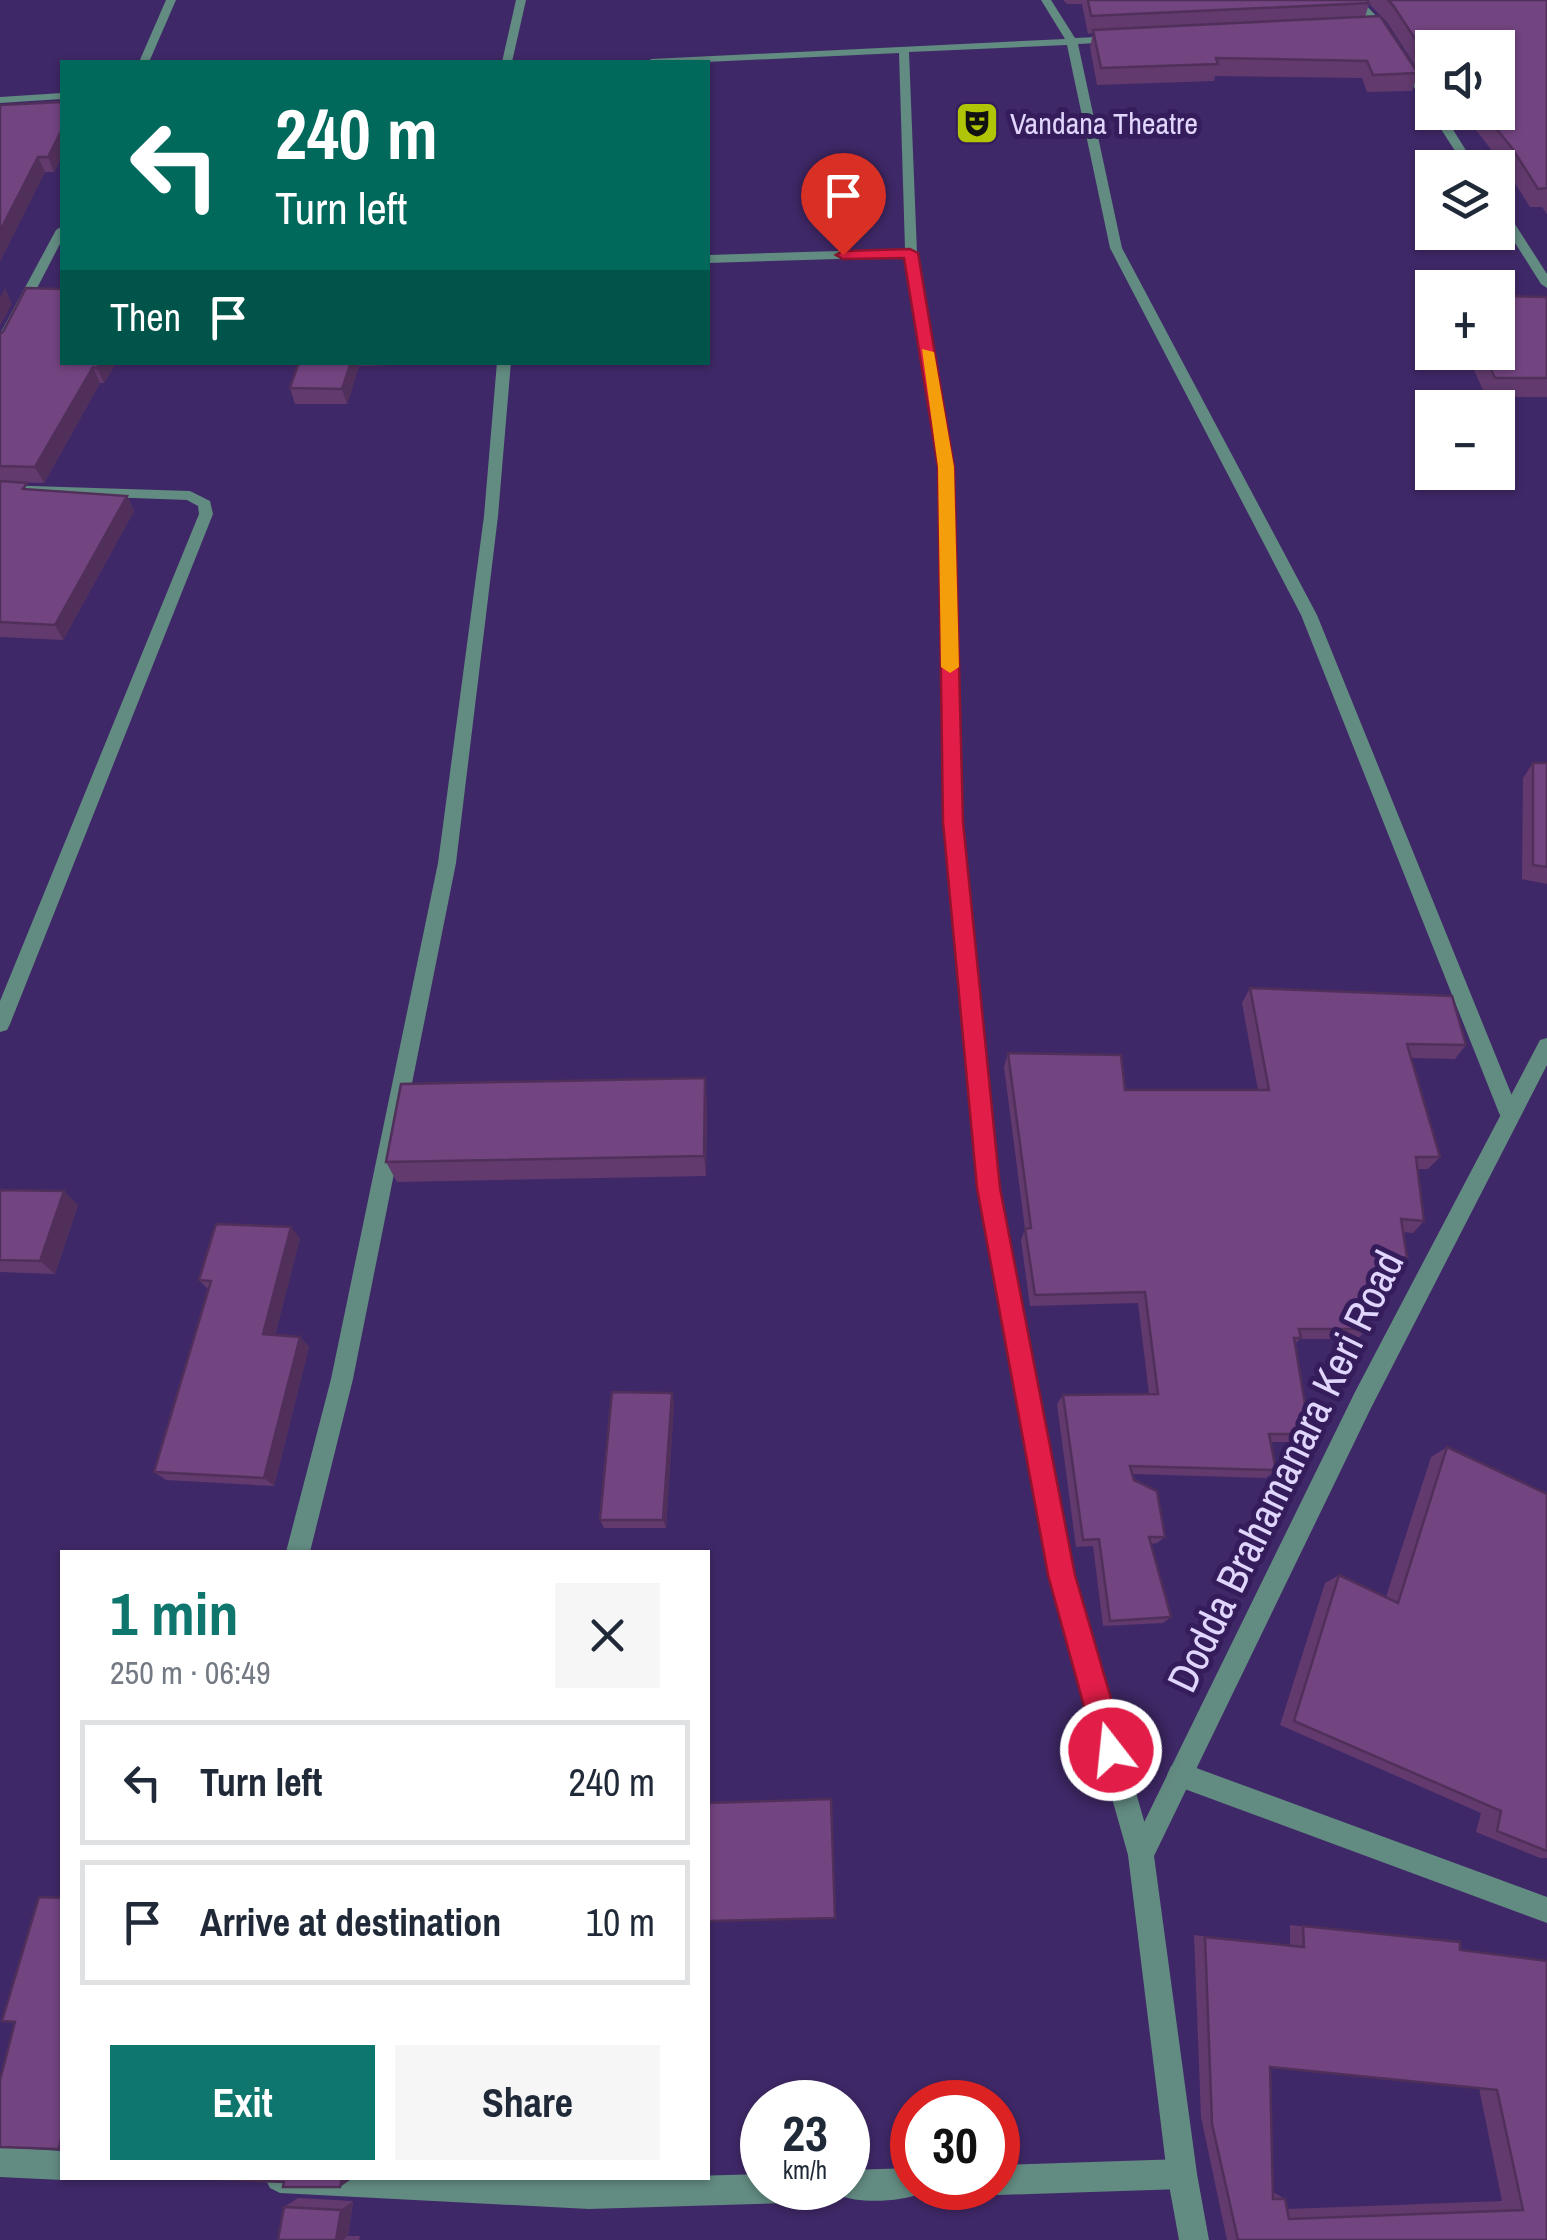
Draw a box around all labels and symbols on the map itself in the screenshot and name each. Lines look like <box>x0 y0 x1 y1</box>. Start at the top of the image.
theatre icon: Vandana Theatre <box>954 100 1000 146</box>
place label: Vandana Theatre <box>1010 103 1198 143</box>
pin <box>801 153 886 256</box>
street label: Dodda Brahamanara Keri Road <box>1154 1241 1416 1701</box>
position arrow <box>1059 1698 1163 1802</box>
speed limit sign: 30 <box>890 2080 1020 2210</box>

